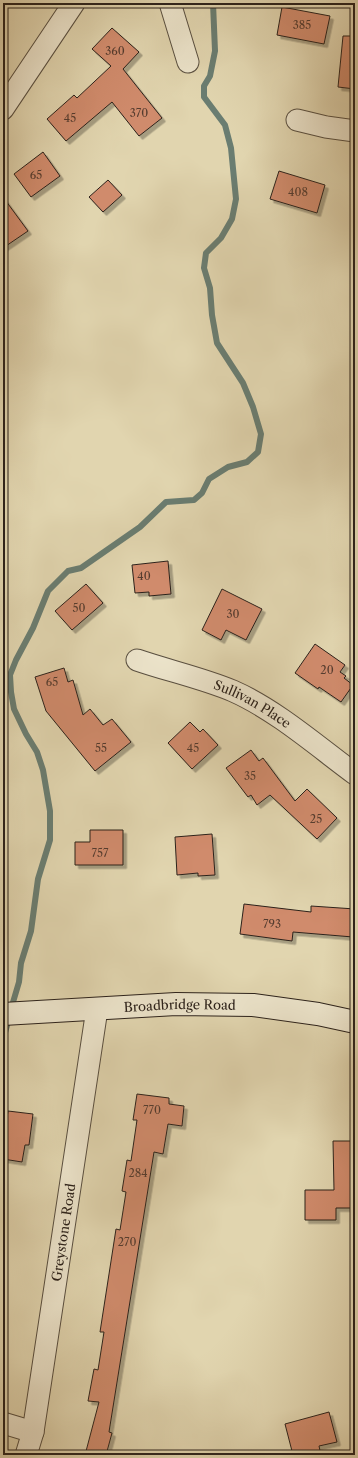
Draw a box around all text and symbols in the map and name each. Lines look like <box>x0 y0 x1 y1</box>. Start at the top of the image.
house number: 385 <box>293 18 311 32</box>
house number: 360 <box>105 44 125 58</box>
house number: 370 <box>130 106 148 120</box>
house number: 45 <box>64 111 76 125</box>
house number: 65 <box>30 168 42 182</box>
house number: 408 <box>288 185 308 199</box>
house number: 40 <box>137 569 151 583</box>
house number: 50 <box>73 601 85 615</box>
house number: 30 <box>226 607 240 621</box>
house number: 20 <box>320 663 334 677</box>
house number: 65 <box>46 675 58 689</box>
street label: Sullivan Place <box>212 676 294 731</box>
house number: 55 <box>95 741 107 755</box>
house number: 45 <box>187 741 199 755</box>
house number: 35 <box>244 769 256 783</box>
house number: 25 <box>310 812 322 826</box>
house number: 757 <box>92 846 109 860</box>
house number: 793 <box>263 917 281 931</box>
street label: Broadbridge Road <box>123 996 236 1015</box>
house number: 770 <box>143 1103 161 1117</box>
house number: 284 <box>128 1166 148 1180</box>
street label: Greystone Road <box>48 1182 79 1282</box>
house number: 270 <box>118 1235 136 1249</box>

